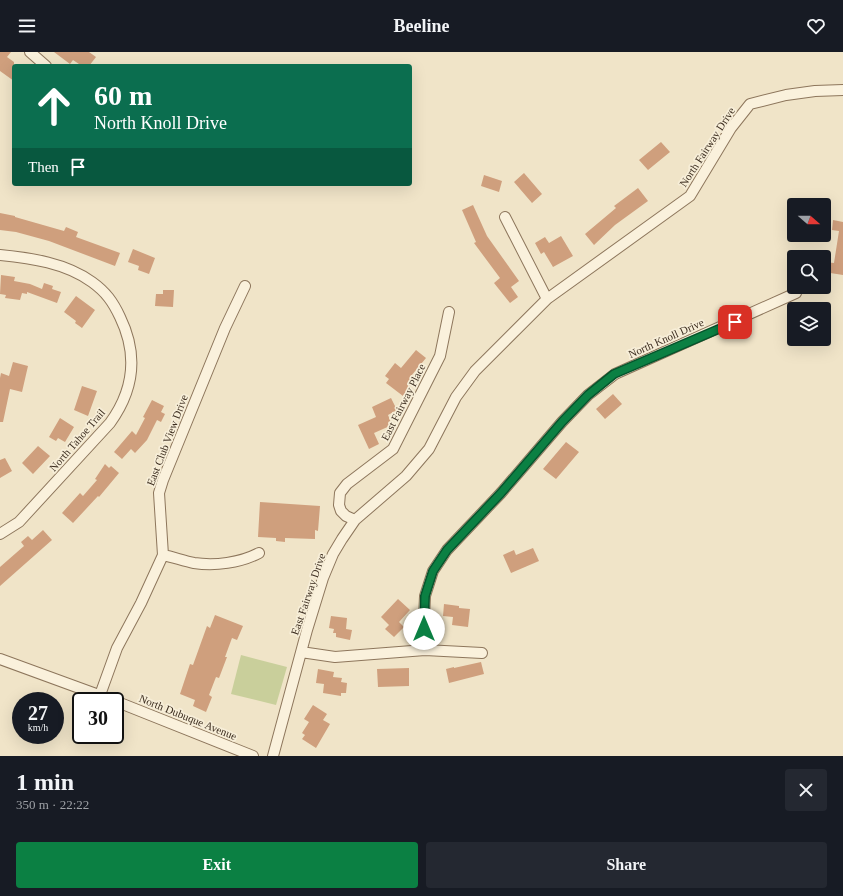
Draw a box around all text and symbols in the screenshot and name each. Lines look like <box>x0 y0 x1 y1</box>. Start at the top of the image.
icon: menu <box>16 15 38 37</box>
icon: heart <box>805 15 827 37</box>
text: Beeline <box>394 16 450 36</box>
icon: ahead <box>28 80 80 132</box>
text: 60 m <box>94 80 152 111</box>
street label: North Fairway Drive <box>677 105 737 189</box>
text: North Knoll Drive <box>94 113 227 133</box>
icon: arrive <box>67 156 89 178</box>
text: Then <box>28 159 59 175</box>
north arrow <box>787 198 831 242</box>
map controls <box>787 198 831 346</box>
button: search <box>787 250 831 294</box>
button: layers <box>787 302 831 346</box>
pin <box>718 305 752 339</box>
icon: arrive <box>724 311 746 333</box>
street label: North Knoll Drive <box>626 316 706 360</box>
street label: East Fairway Place <box>379 362 428 442</box>
street label: East Club View Drive <box>144 393 190 487</box>
street label: North Tahoe Trail <box>47 406 107 474</box>
street label: East Fairway Drive <box>288 552 328 636</box>
position arrow <box>403 608 445 650</box>
speed limit sign: 30 <box>72 692 124 744</box>
street label: North Dubuque Avenue <box>137 692 239 742</box>
text: 27 <box>28 702 48 724</box>
text: km/h <box>28 722 48 733</box>
text: 1 min <box>16 769 74 795</box>
button: close <box>785 769 827 811</box>
text: 350 m · 22:22 <box>16 797 89 812</box>
button: Exit <box>16 842 418 888</box>
button: Share <box>426 842 827 888</box>

